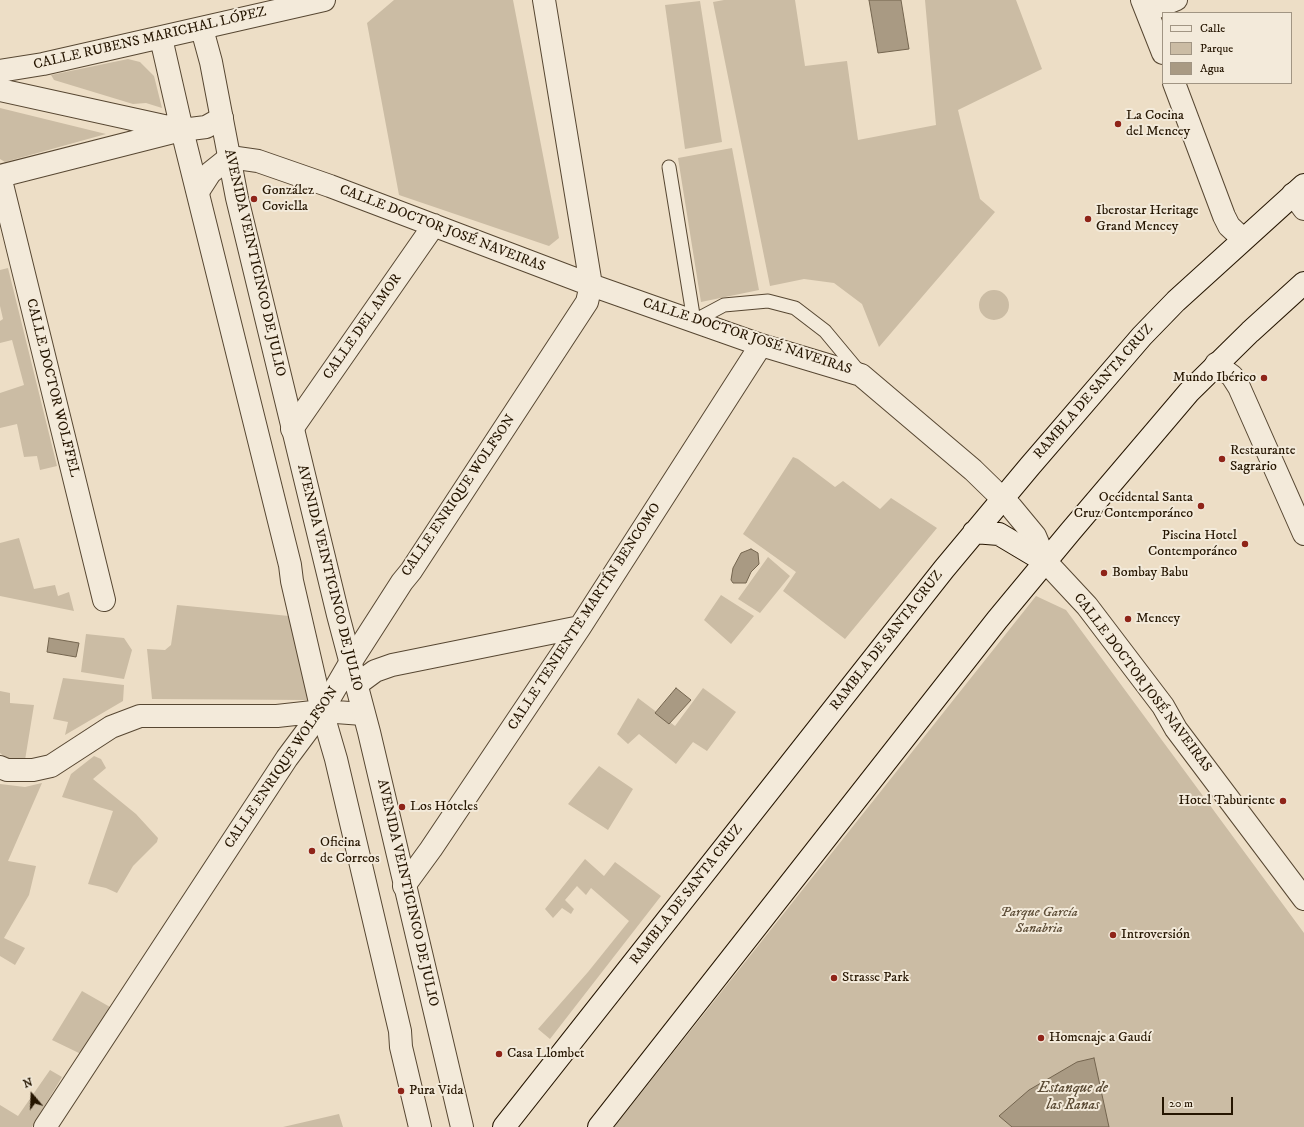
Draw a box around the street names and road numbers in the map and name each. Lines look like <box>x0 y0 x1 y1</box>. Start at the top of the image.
street label: CALLE RUBENS MARICHAL LÓPEZ <box>32 4 268 74</box>
street label: AVENIDA VEINTICINCO DE JULIO <box>220 148 288 378</box>
street label: CALLE DOCTOR JOSÉ NAVEIRAS <box>337 182 547 276</box>
street label: CALLE DEL AMOR <box>320 271 406 383</box>
street label: CALLE DOCTOR JOSÉ NAVEIRAS <box>640 295 854 379</box>
street label: CALLE DOCTOR WOLFFEL <box>22 297 82 479</box>
street label: RAMBLA DE SANTA CRUZ <box>1031 321 1157 463</box>
street label: CALLE ENRIQUE WOLFSON <box>399 412 519 580</box>
street label: AVENIDA VEINTICINCO DE JULIO <box>293 463 365 693</box>
street label: CALLE TENIENTE MARTÍN BENCOMO <box>505 500 665 734</box>
street label: RAMBLA DE SANTA CRUZ <box>827 568 947 714</box>
street label: CALLE DOCTOR JOSÉ NAVEIRAS <box>1069 590 1215 776</box>
street label: CALLE ENRIQUE WOLFSON <box>222 684 342 852</box>
street label: AVENIDA VEINTICINCO DE JULIO <box>373 778 441 1008</box>
street label: RAMBLA DE SANTA CRUZ <box>627 822 747 968</box>

